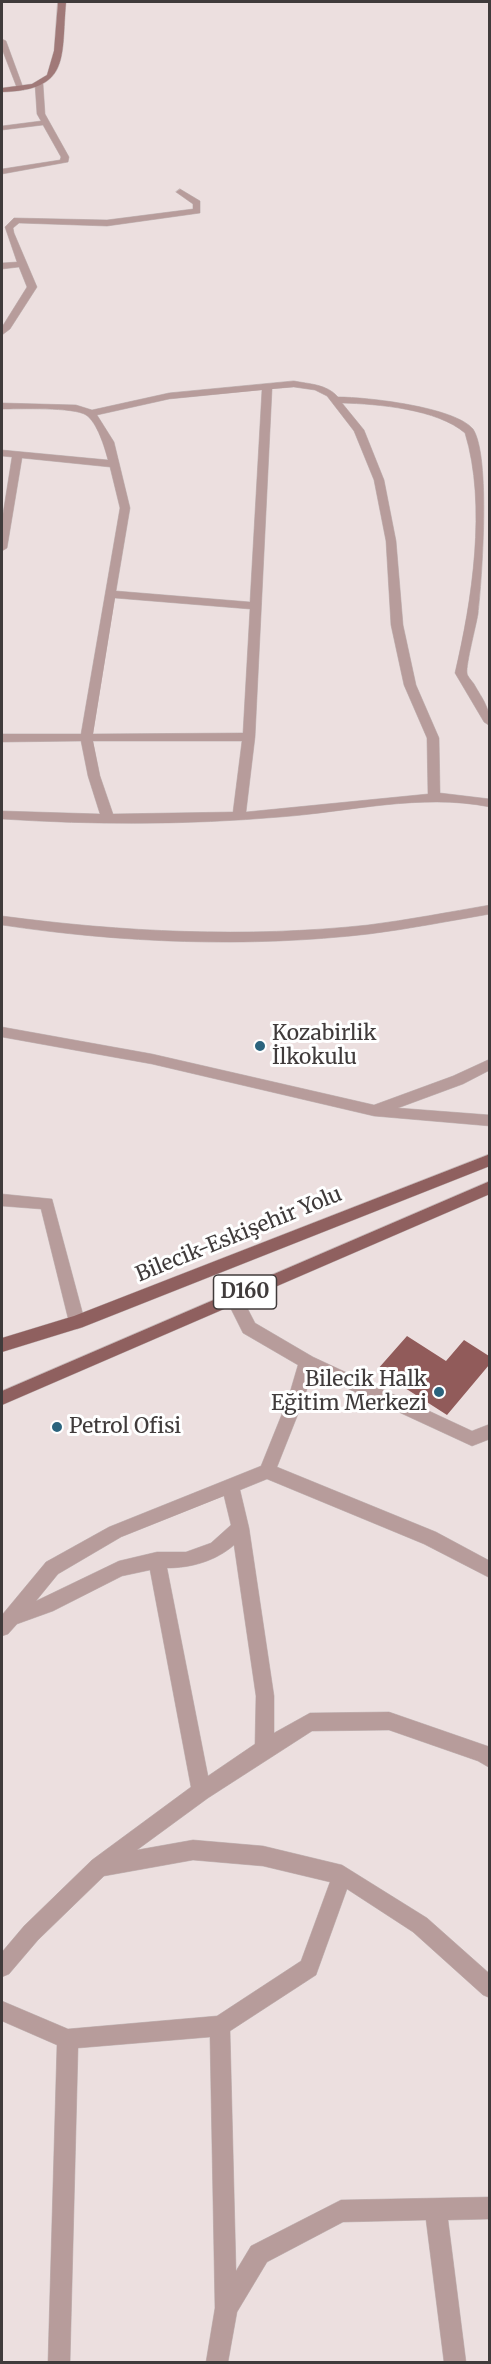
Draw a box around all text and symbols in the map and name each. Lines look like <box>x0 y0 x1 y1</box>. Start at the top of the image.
place label: Kozabirlik İlkokulu <box>272 1021 376 1071</box>
marker: Kozabirlik İlkokulu <box>253 1039 267 1053</box>
street label: Bilecik-Eskişehir Yolu <box>132 1182 346 1288</box>
road number: D160 <box>214 1275 276 1309</box>
place label: Bilecik Halk Eğitim Merkezi <box>271 1367 427 1417</box>
marker: Bilecik Halk Eğitim Merkezi <box>432 1385 446 1399</box>
place label: Petrol Ofisi <box>69 1414 181 1440</box>
marker: Petrol Ofisi <box>50 1420 64 1434</box>

